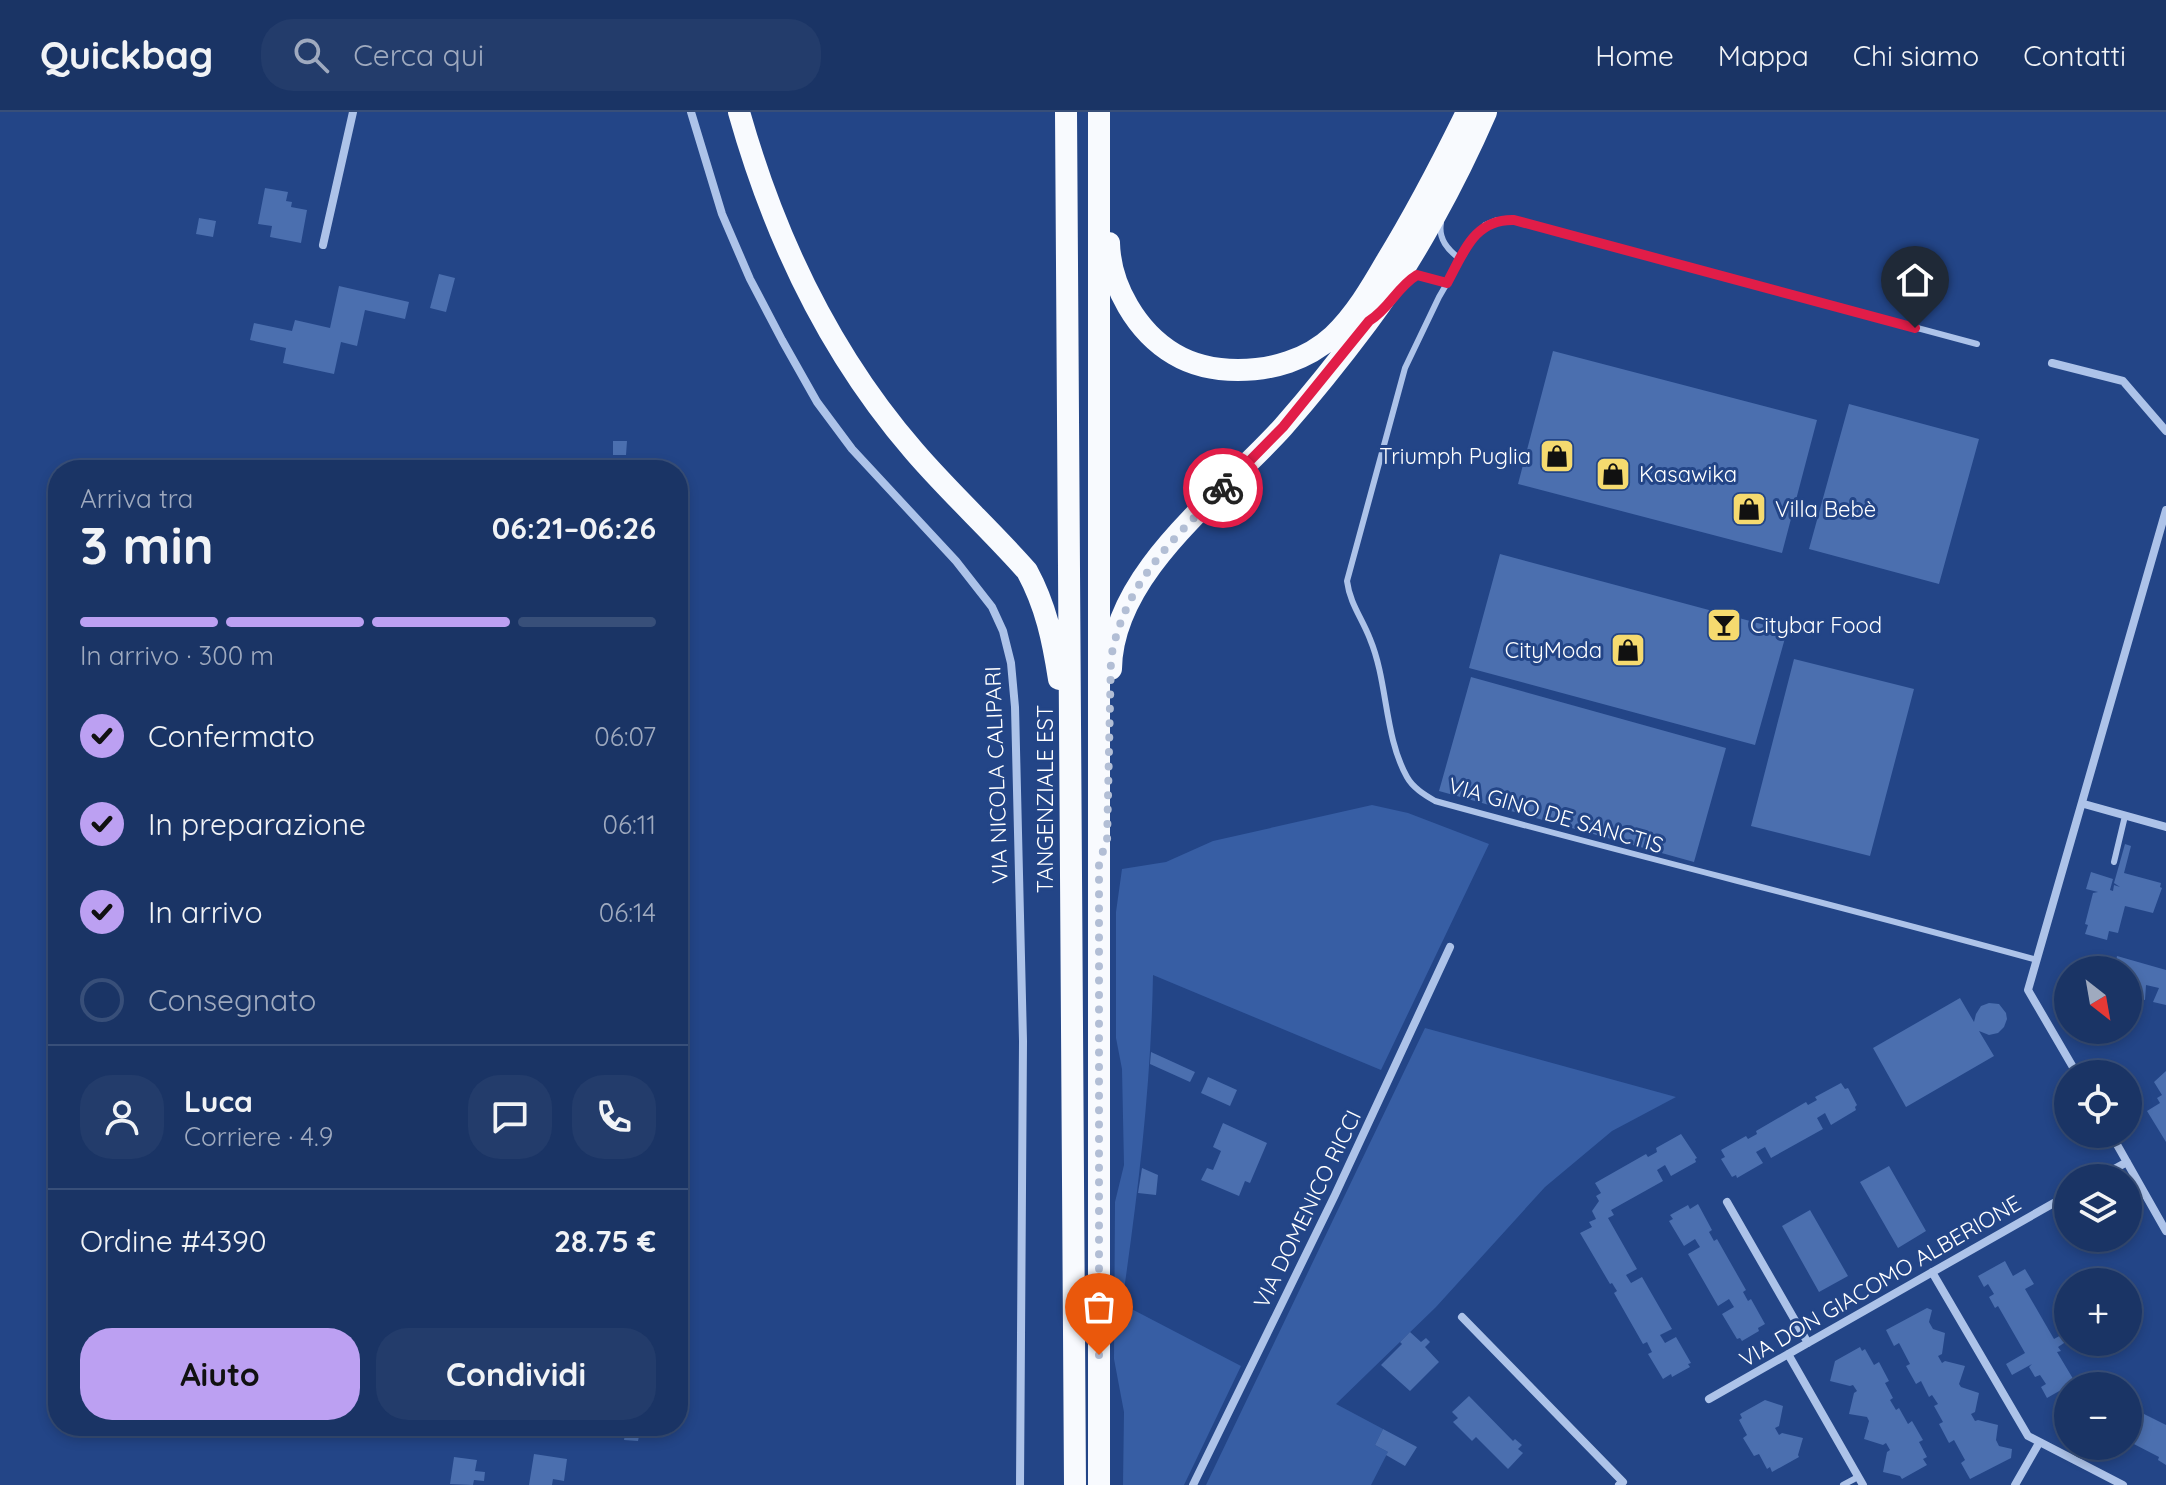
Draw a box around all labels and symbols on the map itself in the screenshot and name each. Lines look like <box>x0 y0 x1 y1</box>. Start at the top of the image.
pin <box>1881 246 1949 328</box>
shop icon: Triumph Puglia <box>1538 437 1576 475</box>
place label: Triumph Puglia <box>1379 442 1531 470</box>
courier <box>1183 448 1263 528</box>
shop icon: Kasawika <box>1594 455 1632 493</box>
place label: Kasawika <box>1639 460 1737 488</box>
shop icon: Villa Bebè <box>1730 490 1768 528</box>
place label: Villa Bebè <box>1775 495 1876 523</box>
bar icon: Citybar Food <box>1705 606 1743 644</box>
place label: Citybar Food <box>1750 611 1882 639</box>
shop icon: CityModa <box>1609 631 1647 669</box>
place label: CityModa <box>1505 636 1602 664</box>
street label: VIA NICOLA CALIPARI <box>978 666 1014 884</box>
street label: TANGENZIALE EST <box>1031 705 1059 893</box>
street label: VIA GINO DE SANCTIS <box>1445 771 1667 859</box>
north arrow <box>2054 956 2142 1044</box>
street label: VIA DOMENICO RICCI <box>1247 1105 1367 1313</box>
street label: VIA DON GIACOMO ALBERIONE <box>1734 1189 2026 1373</box>
pin <box>1065 1273 1133 1355</box>

